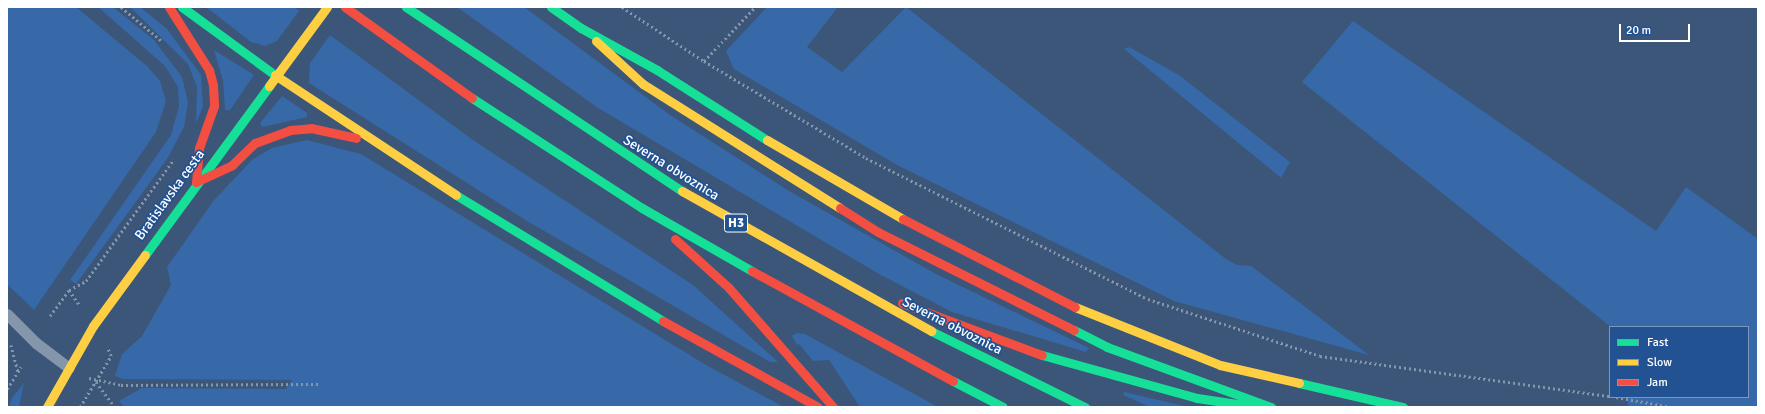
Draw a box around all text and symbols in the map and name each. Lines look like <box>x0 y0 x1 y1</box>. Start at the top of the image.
scale bar <box>1621 16 1692 42</box>
text: 20 m <box>1626 23 1651 38</box>
street label: Severna obvoznica <box>620 132 722 204</box>
street label: Bratislavska cesta <box>132 147 208 243</box>
road number: H3 <box>724 212 748 234</box>
street label: Severna obvoznica <box>899 294 1005 358</box>
legend <box>1609 326 1749 398</box>
text: Fast <box>1647 335 1668 350</box>
text: Slow <box>1647 355 1672 370</box>
text: Jam <box>1647 375 1668 390</box>

